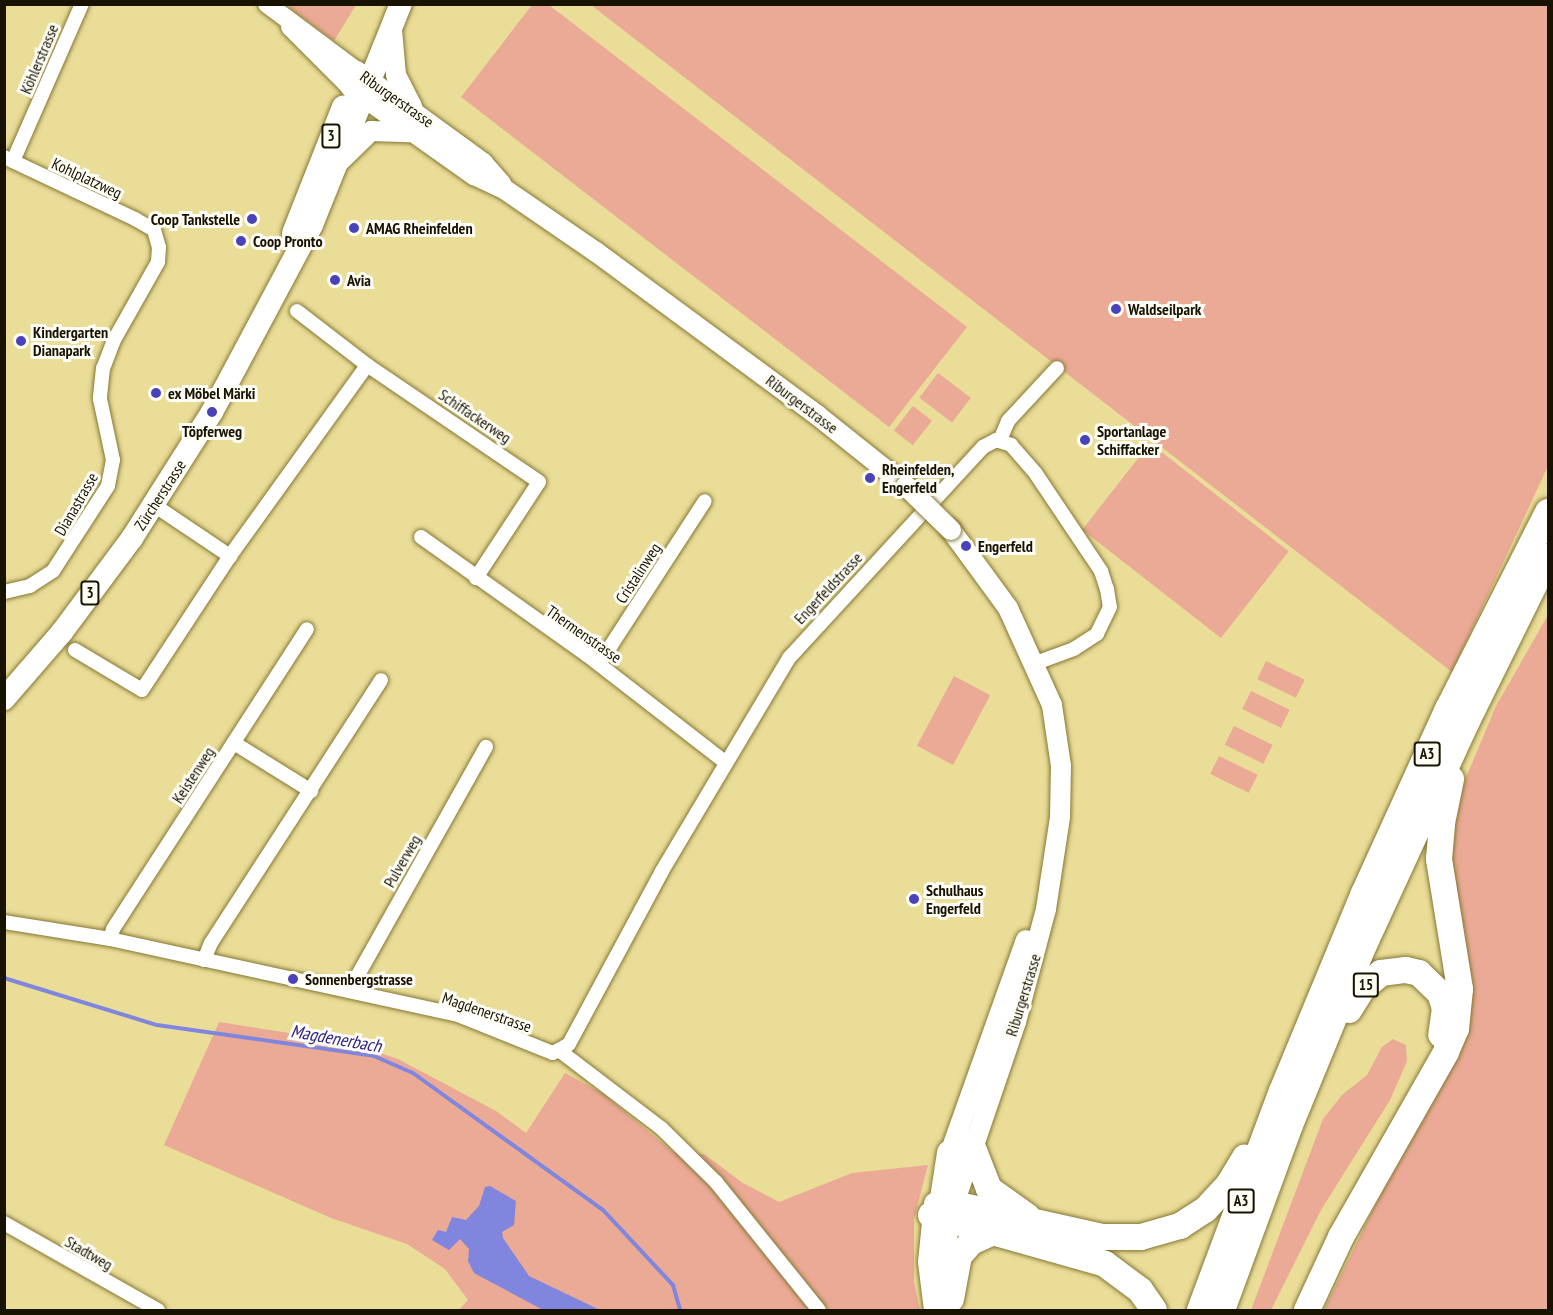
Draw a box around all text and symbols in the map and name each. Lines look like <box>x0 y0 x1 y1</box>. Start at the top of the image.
street label: Köhlerstrasse <box>16 21 62 97</box>
street label: Riburgerstrasse <box>357 67 437 131</box>
road number: 3 <box>320 124 342 148</box>
street label: Kohlplatzweg <box>49 153 125 203</box>
place label: Coop Tankstelle <box>150 209 240 229</box>
marker: Coop Tankstelle <box>245 212 259 226</box>
place label: AMAG Rheinfelden <box>366 218 473 238</box>
marker: AMAG Rheinfelden <box>347 221 361 235</box>
place label: Coop Pronto <box>253 231 323 251</box>
marker: Coop Pronto <box>234 234 248 248</box>
place label: Avia <box>347 270 371 290</box>
marker: Avia <box>328 273 342 287</box>
place label: Waldseilpark <box>1128 299 1201 319</box>
marker: Waldseilpark <box>1109 302 1123 316</box>
place label: Kindergarten Dianapark <box>33 322 108 360</box>
marker: Kindergarten Dianapark <box>14 334 28 348</box>
street label: Riburgerstrasse <box>762 371 842 437</box>
place label: ex Möbel Märki <box>168 383 256 403</box>
street label: Schiffackerweg <box>435 385 515 447</box>
marker: ex Möbel Märki <box>149 386 163 400</box>
marker: Töpferweg <box>205 405 219 419</box>
place label: Töpferweg <box>182 421 242 441</box>
place label: Sportanlage Schiffacker <box>1097 421 1166 459</box>
marker: Sportanlage Schiffacker <box>1078 433 1092 447</box>
street label: Zürcherstrasse <box>130 456 190 534</box>
place label: Rheinfelden, Engerfeld <box>882 459 954 497</box>
street label: Dianastrasse <box>50 469 102 539</box>
marker: Rheinfelden, Engerfeld <box>863 471 877 485</box>
place label: Engerfeld <box>978 536 1033 556</box>
street label: Cristalinweg <box>611 539 665 607</box>
marker: Engerfeld <box>959 539 973 553</box>
street label: Engerfeldstrasse <box>790 548 866 628</box>
road number: 3 <box>80 581 100 605</box>
street label: Thermenstrasse <box>543 601 625 667</box>
road number: A3 <box>1414 742 1440 766</box>
street label: Keistenweg <box>168 743 218 807</box>
street label: Pulverweg <box>379 831 425 891</box>
place label: Schulhaus Engerfeld <box>926 880 983 918</box>
marker: Schulhaus Engerfeld <box>907 892 921 906</box>
street label: Riburgerstrasse <box>1001 951 1045 1039</box>
place label: Sonnenbergstrasse <box>305 969 413 989</box>
marker: Sonnenbergstrasse <box>286 972 300 986</box>
road number: 15 <box>1352 973 1380 997</box>
street label: Magdenerstrasse <box>440 988 534 1036</box>
water label: Magdenerbach <box>289 1020 383 1058</box>
road number: A3 <box>1228 1189 1254 1213</box>
street label: Stadtweg <box>62 1232 116 1274</box>

